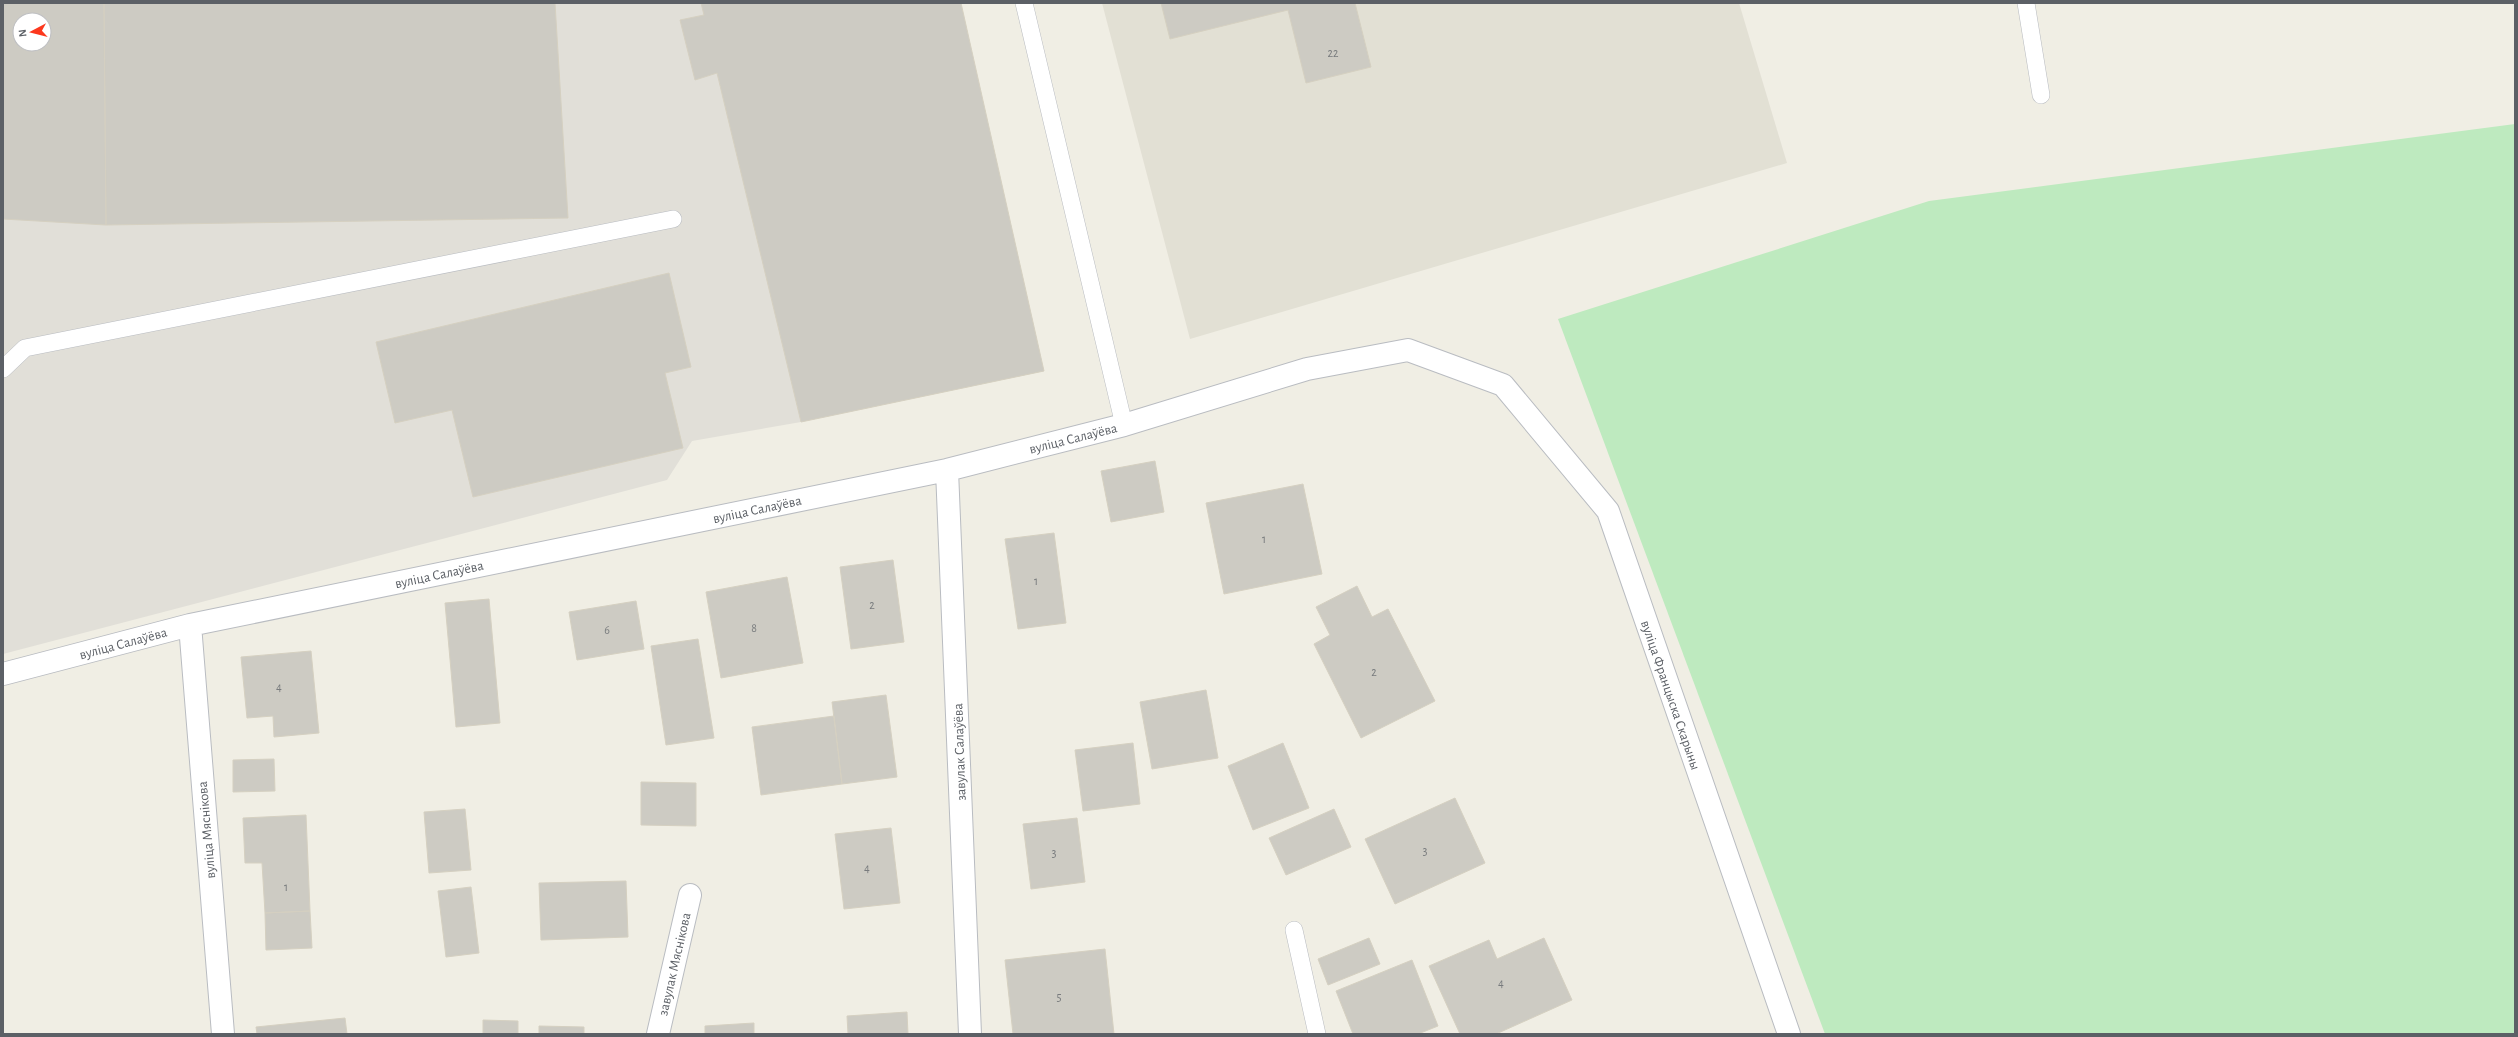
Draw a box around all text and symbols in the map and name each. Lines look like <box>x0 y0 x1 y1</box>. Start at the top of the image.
north arrow <box>12 12 52 52</box>
text: N <box>17 29 28 38</box>
house number: 22 <box>1328 47 1339 59</box>
street label: вуліца Салаўёва <box>1028 421 1119 457</box>
street label: вуліца Салаўёва <box>712 494 803 526</box>
house number: 1 <box>1262 533 1266 545</box>
street label: вуліца Салаўёва <box>394 559 485 591</box>
house number: 1 <box>1034 575 1038 587</box>
house number: 2 <box>869 599 875 611</box>
street label: вуліца Францыска Скарыны <box>1638 619 1702 772</box>
house number: 8 <box>751 622 757 634</box>
house number: 6 <box>604 624 610 636</box>
street label: вуліца Салаўёва <box>78 625 169 662</box>
house number: 2 <box>1371 666 1377 678</box>
house number: 4 <box>276 681 282 693</box>
street label: завулак Салаўёва <box>951 702 969 801</box>
street label: вуліца Мяснікова <box>196 780 218 879</box>
house number: 3 <box>1423 845 1428 857</box>
house number: 3 <box>1052 847 1057 859</box>
house number: 4 <box>864 862 870 874</box>
house number: 1 <box>284 881 288 893</box>
street label: завулак Мяснікова <box>656 911 694 1017</box>
house number: 4 <box>1498 977 1504 989</box>
house number: 5 <box>1056 991 1062 1003</box>

